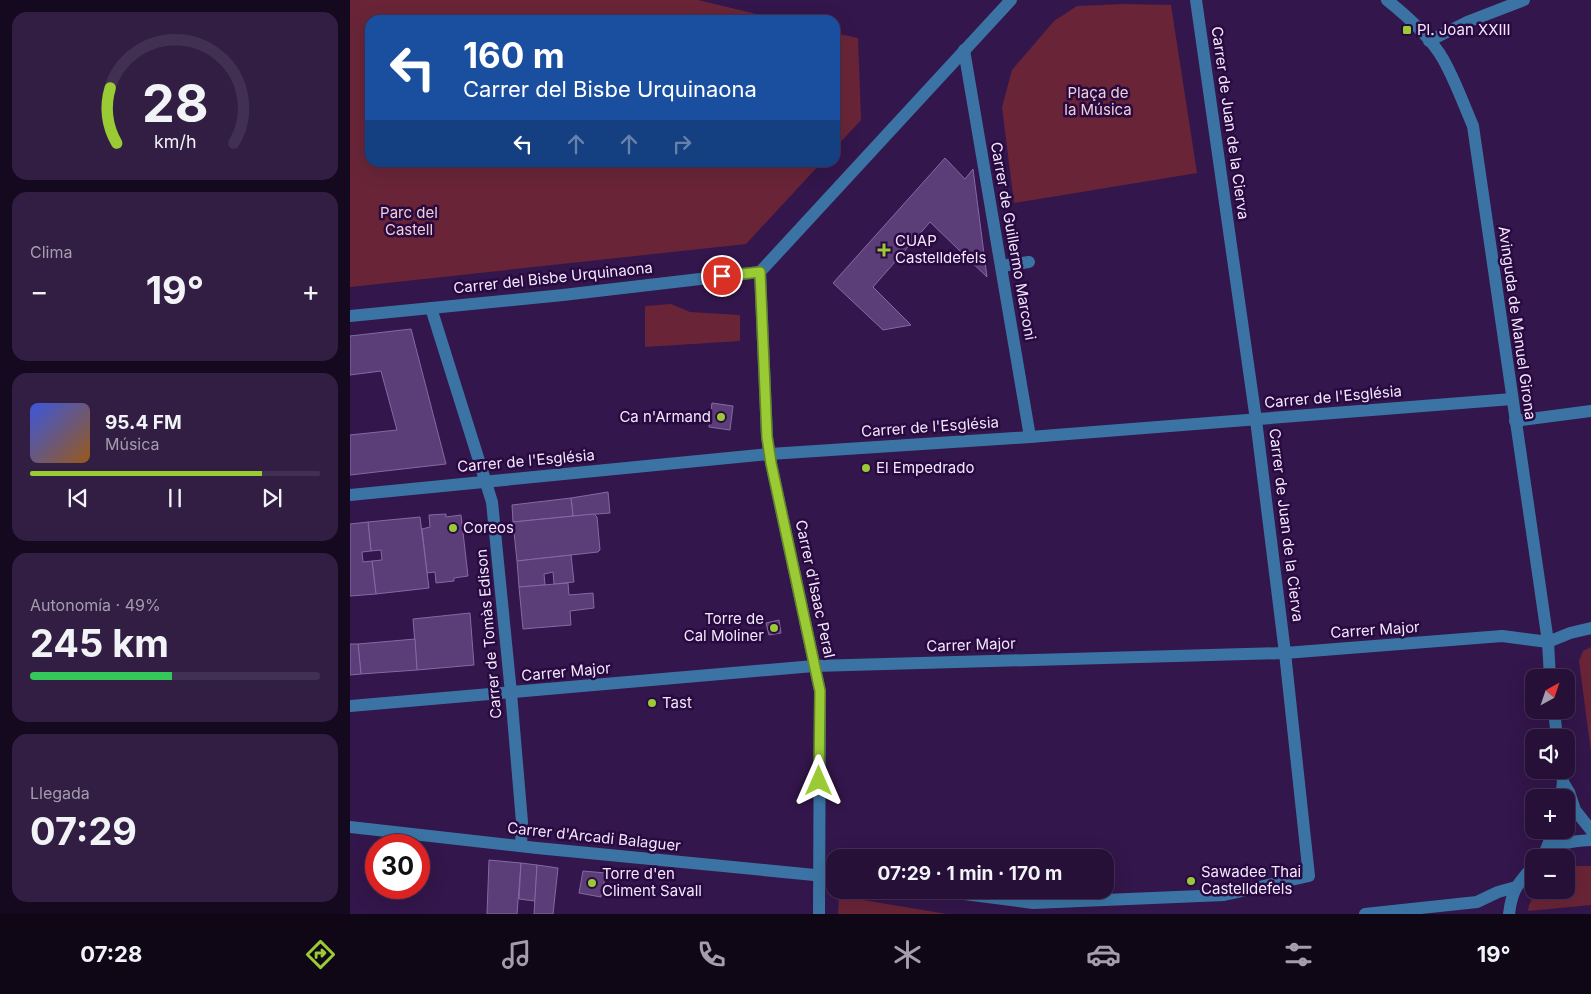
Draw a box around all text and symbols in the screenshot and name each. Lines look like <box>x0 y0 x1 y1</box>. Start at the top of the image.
place label: Pl. Joan XXIII <box>1417 20 1511 39</box>
marker: Pl. Joan XXIII <box>1401 24 1413 36</box>
street label: Carrer de Juan de la Cierva <box>1208 25 1253 221</box>
text: 160 m <box>463 34 565 76</box>
icon: left <box>380 35 445 100</box>
text: 28 <box>142 72 208 135</box>
text: Carrer del Bisbe Urquinaona <box>463 76 757 102</box>
park label: Plaça de la Música <box>1064 83 1132 119</box>
icon: left <box>509 130 537 158</box>
icon: ahead <box>562 130 590 158</box>
icon: ahead <box>615 130 643 158</box>
icon: right <box>668 130 696 158</box>
text: km/h <box>154 131 196 152</box>
street label: Carrer de Guillermo Marconi <box>987 140 1040 341</box>
park label: Parc del Castell <box>380 203 438 239</box>
street label: Avinguda de Manuel Girona <box>1495 225 1540 421</box>
place label: CUAP Castelldefels <box>895 231 986 267</box>
text: Clima <box>30 242 72 262</box>
marker: CUAP Castelldefels <box>877 243 891 257</box>
pin <box>701 255 743 297</box>
street label: Carrer del Bisbe Urquinaona <box>452 258 654 297</box>
icon: arrive <box>708 262 736 290</box>
text: 19° <box>146 267 204 313</box>
text: − <box>30 274 49 308</box>
text: + <box>301 274 320 308</box>
street label: Carrer de l'Església <box>1263 381 1403 412</box>
place label: Ca n'Armand <box>619 407 711 426</box>
text: 95.4 FM <box>105 411 182 434</box>
marker: Ca n'Armand <box>715 411 727 423</box>
street label: Carrer de l'Església <box>860 412 999 441</box>
street label: Carrer de Juan de la Cierva <box>1265 427 1308 623</box>
text: Música <box>105 434 160 454</box>
street label: Carrer de l'Església <box>456 445 596 476</box>
place label: El Empedrado <box>876 458 974 477</box>
marker: El Empedrado <box>860 462 872 474</box>
icon: previous <box>64 484 92 512</box>
icon: pause <box>161 484 189 512</box>
icon: next <box>258 484 286 512</box>
place label: Coreos <box>463 518 514 537</box>
street label: Carrer d'Isaac Peral <box>792 518 839 660</box>
marker: Coreos <box>447 522 459 534</box>
street label: Carrer de Tomàs Edison <box>472 548 505 720</box>
text: Autonomía · 49% <box>30 595 161 615</box>
place label: Torre de Cal Moliner <box>684 609 764 645</box>
street label: Carrer Major <box>1330 617 1421 642</box>
text: 245 km <box>30 620 169 666</box>
marker: Torre de Cal Moliner <box>768 622 780 634</box>
street label: Carrer Major <box>926 633 1016 656</box>
street label: Carrer Major <box>521 658 612 685</box>
north arrow <box>1525 669 1575 719</box>
map controls <box>1525 669 1575 899</box>
place label: Tast <box>662 693 692 712</box>
marker: Tast <box>646 697 658 709</box>
button: sound <box>1525 729 1575 779</box>
position arrow <box>792 754 844 806</box>
text: Llegada <box>30 783 90 803</box>
button: + <box>1525 789 1575 839</box>
text: 07:29 <box>30 808 137 854</box>
street label: Carrer d'Arcadi Balaguer <box>506 818 682 855</box>
speed limit sign: 30 <box>365 834 430 899</box>
button: − <box>1525 849 1575 899</box>
text: 07:29 · 1 min · 170 m <box>878 862 1062 885</box>
place label: Sawadee Thai Castelldefels <box>1201 862 1301 898</box>
place label: Torre d'en Climent Savall <box>602 864 702 900</box>
marker: Sawadee Thai Castelldefels <box>1185 875 1197 887</box>
marker: Torre d'en Climent Savall <box>586 877 598 889</box>
icon: directions <box>303 937 338 972</box>
icon: music <box>499 937 534 972</box>
icon: phone <box>694 937 729 972</box>
icon: climate <box>890 937 925 972</box>
icon: car <box>1086 937 1121 972</box>
icon: filters <box>1281 937 1316 972</box>
text: 07:28 <box>80 941 142 967</box>
text: 19° <box>1477 941 1511 967</box>

